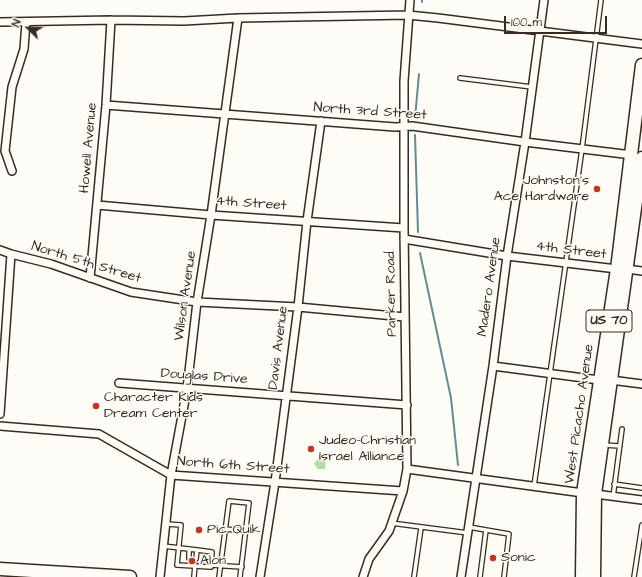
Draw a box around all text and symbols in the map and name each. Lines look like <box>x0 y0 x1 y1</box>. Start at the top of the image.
north arrow <box>8 8 48 48</box>
scale bar <box>506 8 609 34</box>
text: 100 m <box>511 14 542 31</box>
text: N <box>8 17 25 29</box>
street label: North 3rd Street <box>313 100 427 124</box>
street label: Howell Avenue <box>77 102 101 194</box>
place label: Johnston's Ace Hardware <box>494 173 589 206</box>
marker: Johnston's Ace Hardware <box>592 184 602 194</box>
street label: 4th Street <box>215 193 287 215</box>
street label: Madero Avenue <box>475 236 505 338</box>
street label: North 5th Street <box>29 238 143 288</box>
street label: 4th Street <box>535 238 607 264</box>
street label: Wilson Avenue <box>171 250 201 342</box>
street label: Parker Road <box>383 251 401 337</box>
street label: Davis Avenue <box>266 305 292 391</box>
road number: US 70 <box>586 310 632 332</box>
street label: West Picacho Avenue <box>562 343 598 485</box>
street label: Douglas Drive <box>160 366 248 388</box>
place label: Character Kids Dream Center <box>104 390 203 422</box>
marker: Character Kids Dream Center <box>91 401 101 411</box>
place label: Judeo-Christian Israel Alliance <box>319 433 416 466</box>
marker: Judeo-Christian Israel Alliance <box>306 444 316 454</box>
street label: North 6th Street <box>176 454 290 478</box>
place label: Pic Quik <box>207 522 260 538</box>
marker: Pic Quik <box>194 525 204 535</box>
place label: Sonic <box>501 550 536 566</box>
place label: Alon <box>200 553 226 569</box>
marker: Sonic <box>488 553 498 563</box>
marker: Alon <box>187 556 197 566</box>

